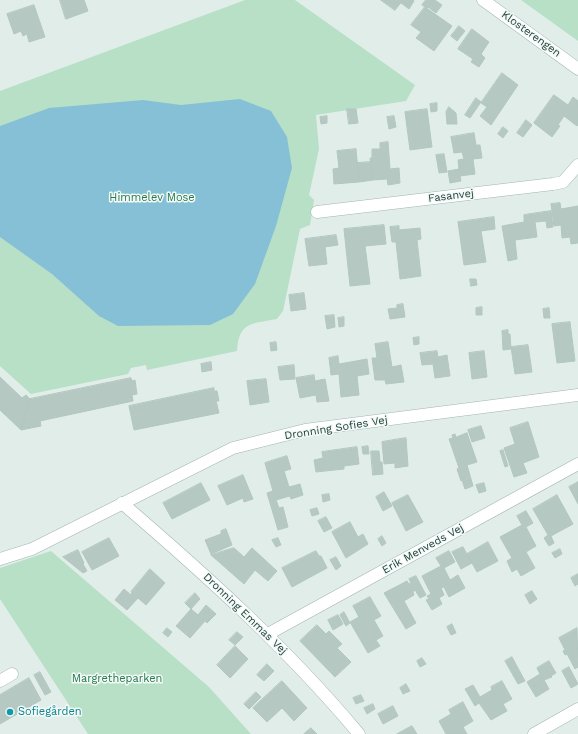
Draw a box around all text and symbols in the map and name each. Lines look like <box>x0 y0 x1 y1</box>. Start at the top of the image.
street label: Klosterengen <box>499 8 563 60</box>
street label: Fasanvej <box>427 187 475 205</box>
park label: Himmelev Mose <box>109 191 195 205</box>
street label: Dronning Sofies Vej <box>283 413 389 443</box>
street label: Erik Menveds Vej <box>380 521 466 577</box>
street label: Dronning Emmas Vej <box>200 571 290 657</box>
park label: Margretheparken <box>72 672 162 686</box>
place label: Sofiegården <box>18 705 82 719</box>
marker: Sofiegården <box>5 707 15 717</box>

